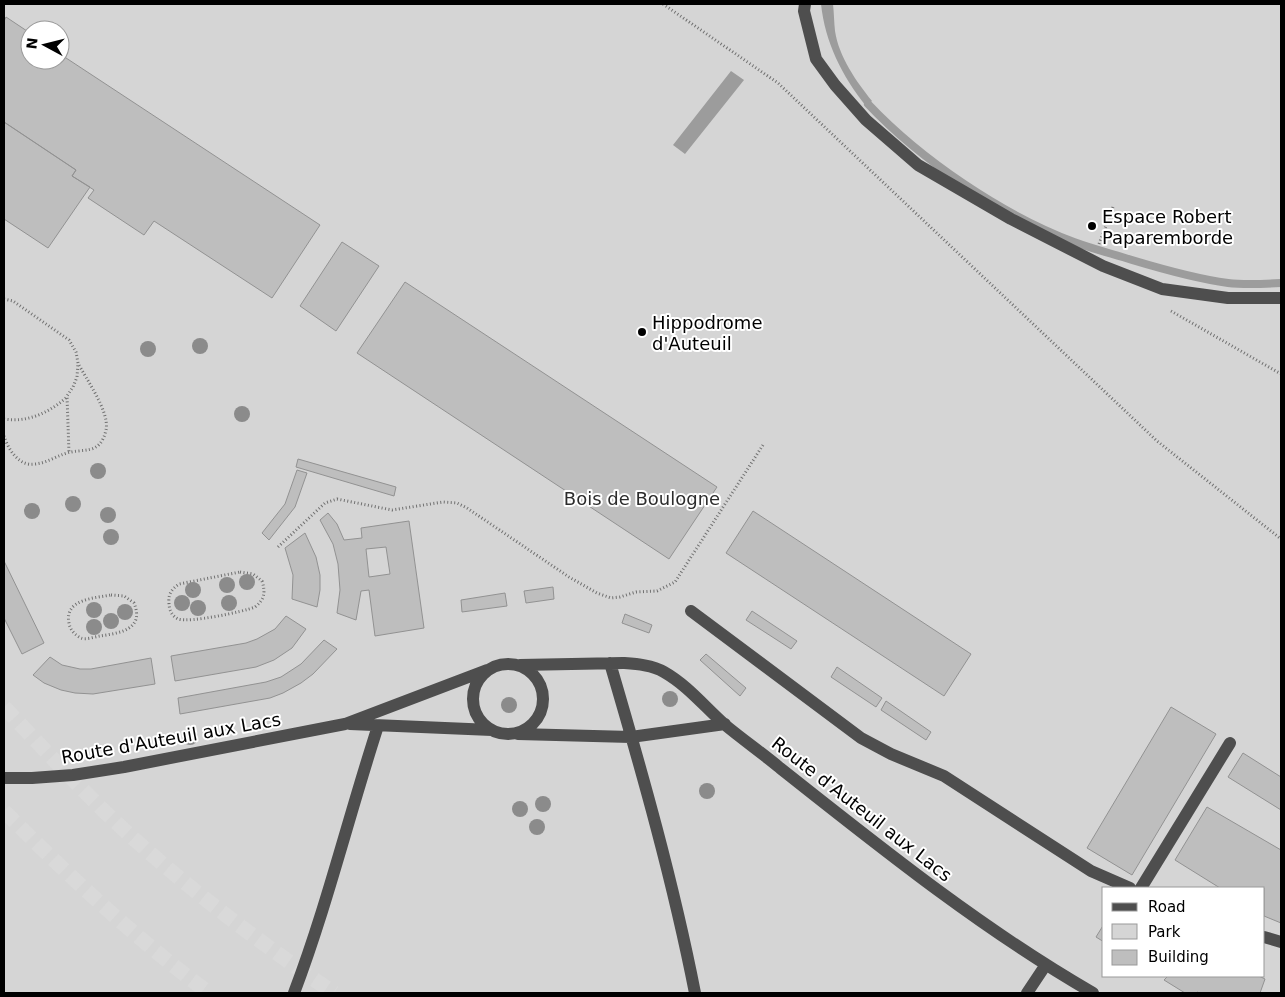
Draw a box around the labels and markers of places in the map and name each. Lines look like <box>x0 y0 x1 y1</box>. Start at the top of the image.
place label: Espace Robert Paparemborde <box>1102 206 1233 248</box>
marker: Espace Robert Paparemborde <box>1086 220 1098 232</box>
place label: Hippodrome d'Auteuil <box>652 312 762 354</box>
marker: Hippodrome d'Auteuil <box>636 326 648 338</box>

